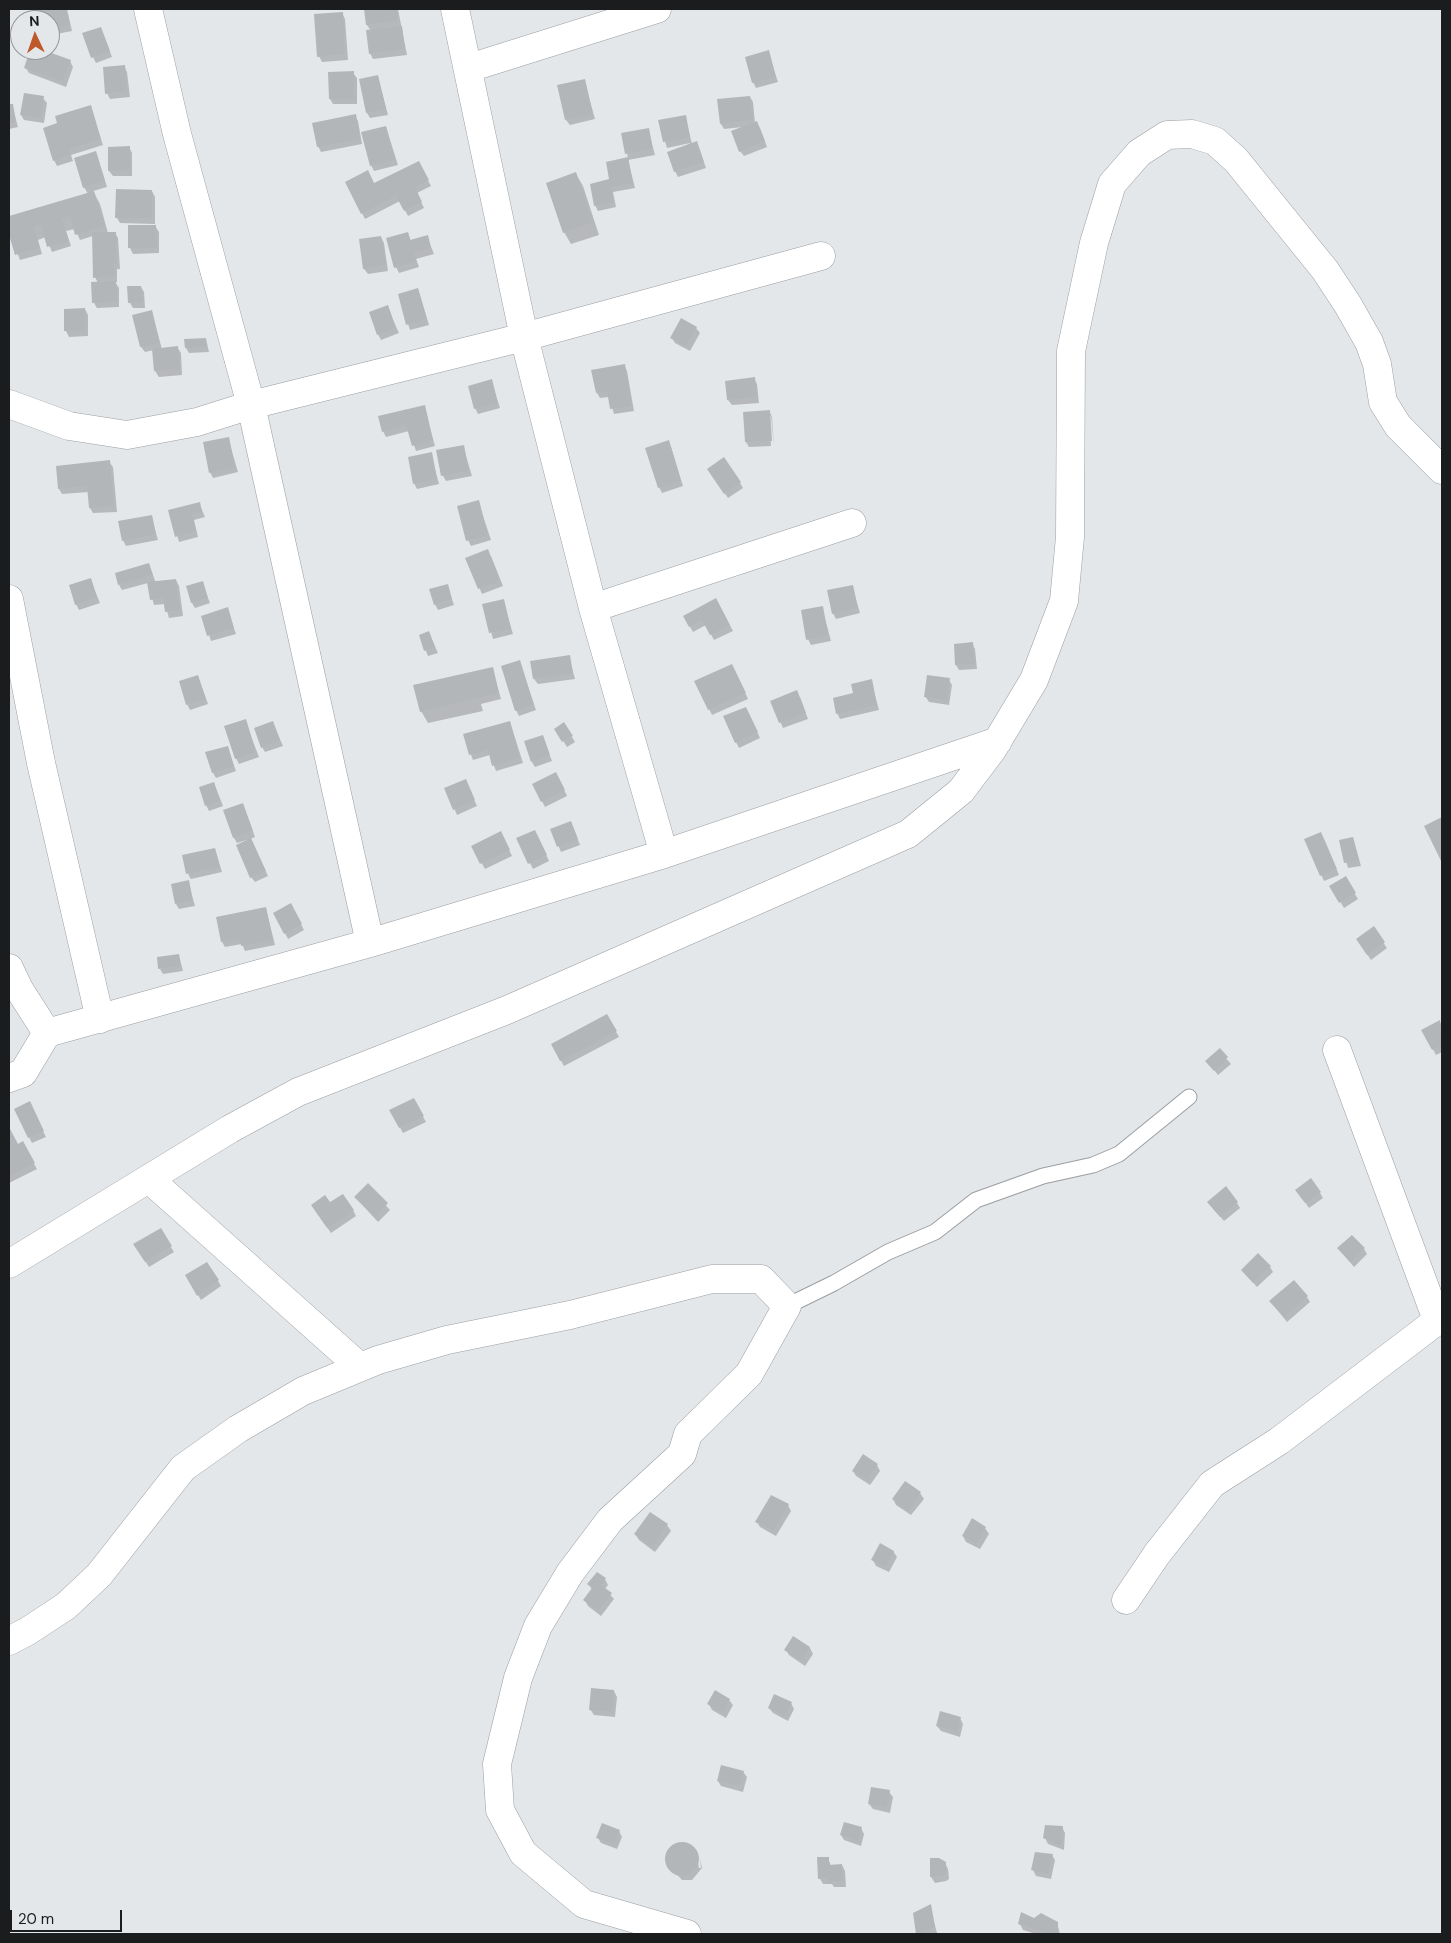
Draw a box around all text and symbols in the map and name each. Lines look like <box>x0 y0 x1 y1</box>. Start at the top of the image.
north arrow <box>10 10 60 60</box>
text: N <box>29 12 40 30</box>
scale bar <box>12 1900 125 1932</box>
text: 20 m <box>18 1909 54 1929</box>

